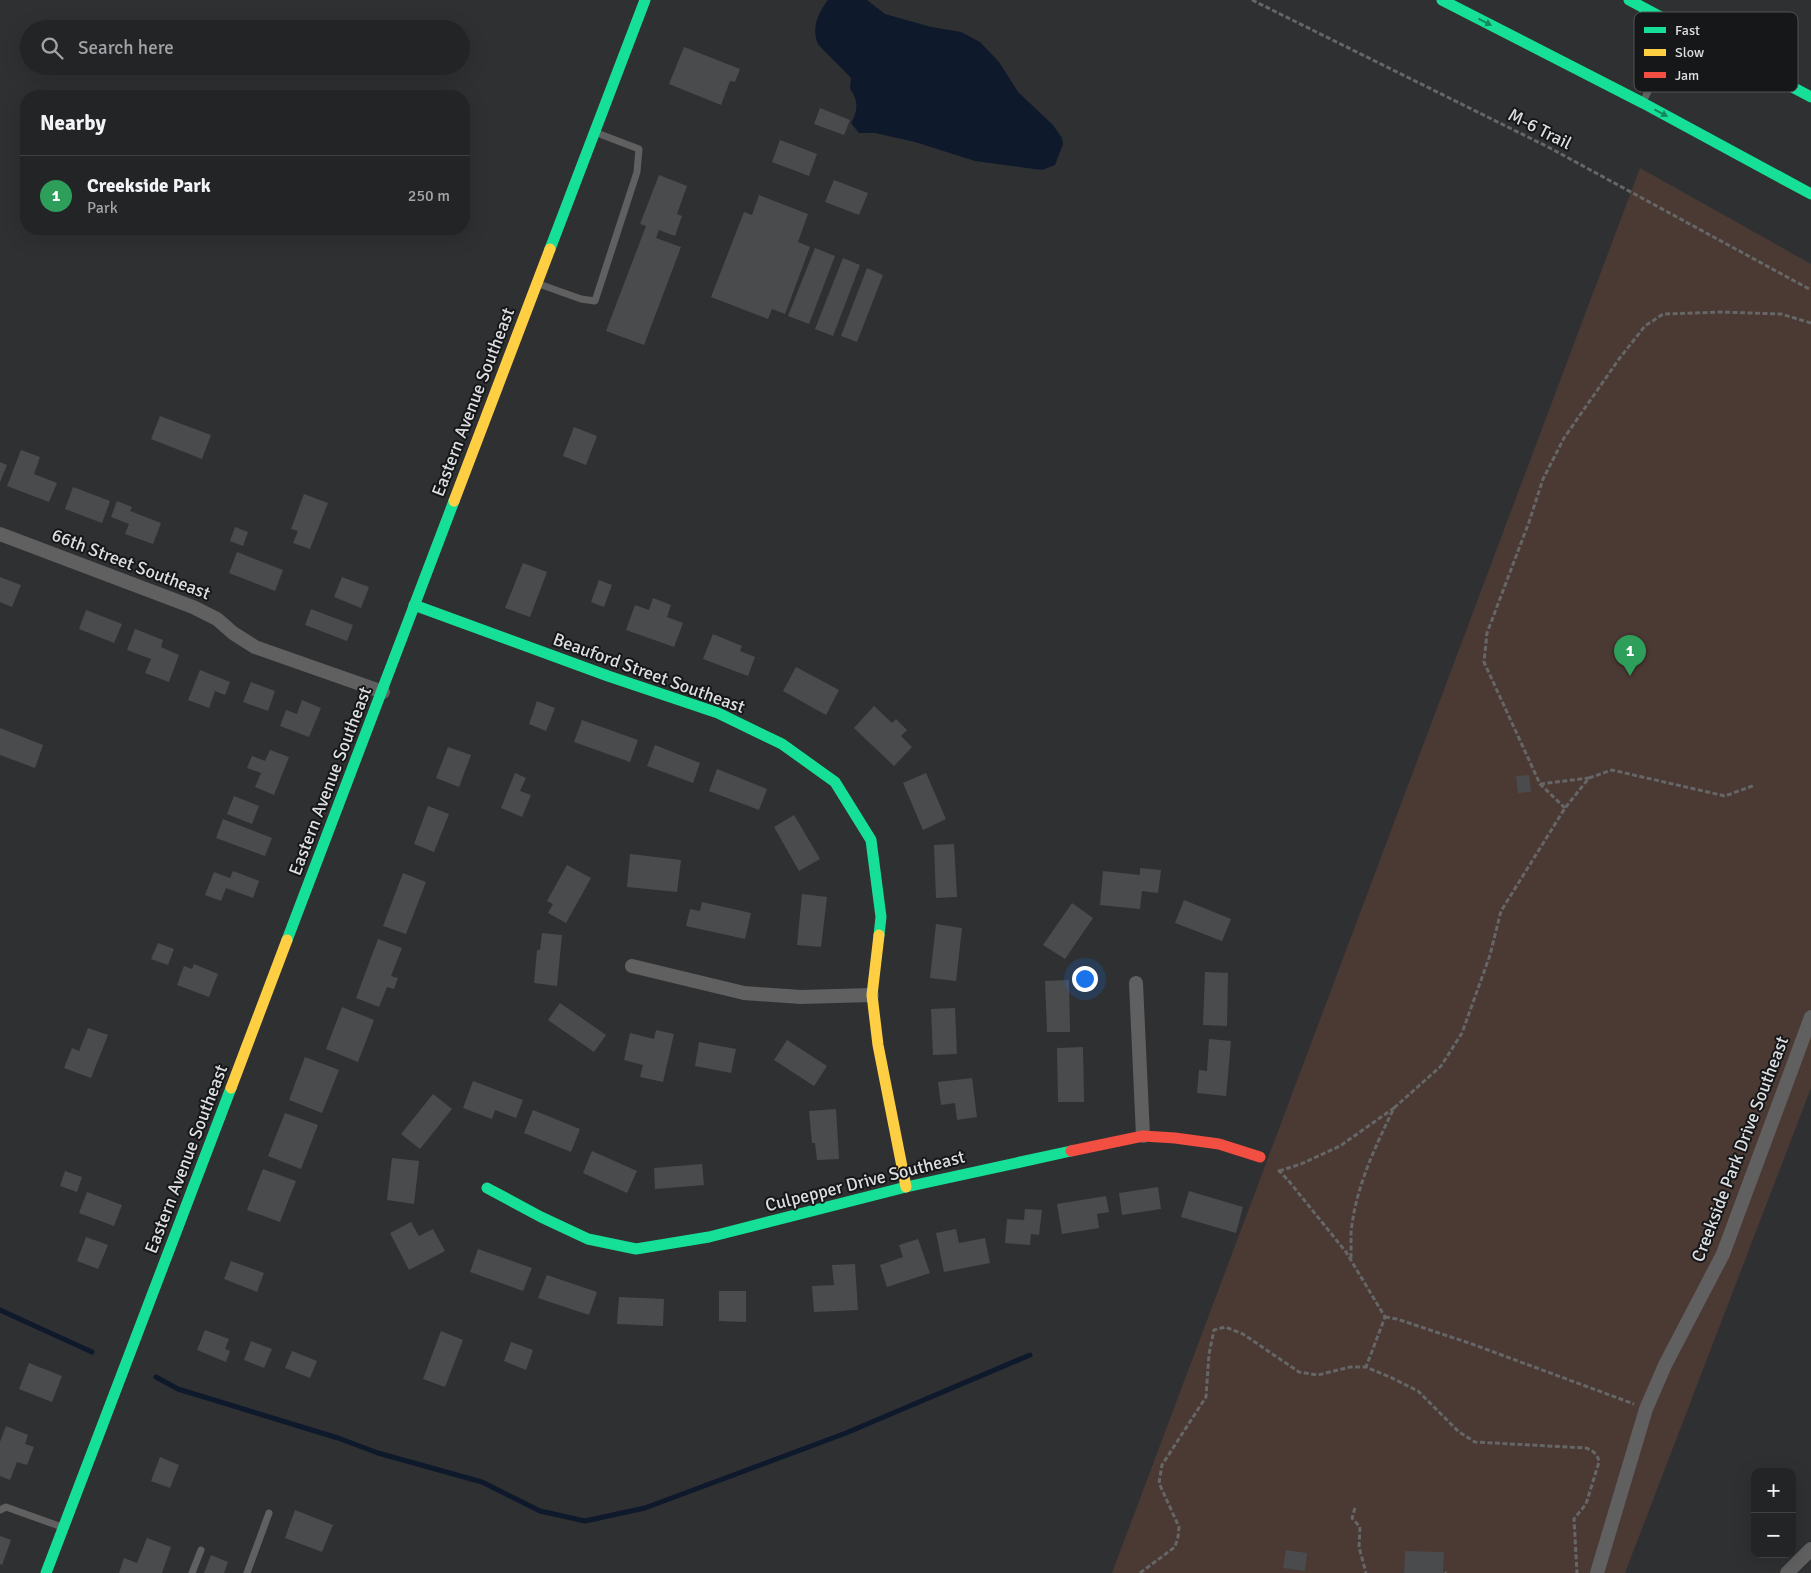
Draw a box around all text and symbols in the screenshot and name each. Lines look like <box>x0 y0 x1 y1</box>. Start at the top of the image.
legend <box>1634 12 1798 92</box>
one-way arrow <box>1478 18 1493 26</box>
search box <box>20 20 470 75</box>
text: Fast <box>1675 22 1700 39</box>
icon: search <box>38 34 66 62</box>
text: Search here <box>78 36 174 60</box>
text: Slow <box>1675 44 1704 61</box>
text: Jam <box>1675 67 1699 84</box>
street label: M-6 Trail <box>1505 104 1575 154</box>
one-way arrow <box>1653 109 1668 117</box>
text: Nearby <box>40 110 106 136</box>
text: Creekside Park <box>87 174 211 198</box>
text: 1 <box>52 186 60 206</box>
text: 250 m <box>408 186 450 206</box>
text: Park <box>87 198 118 218</box>
street label: Eastern Avenue Southeast <box>427 304 519 500</box>
street label: 66th Street Southeast <box>49 524 213 604</box>
street label: Beauford Street Southeast <box>550 628 748 718</box>
pin: 1 <box>1614 635 1646 676</box>
street label: Eastern Avenue Southeast <box>284 683 376 879</box>
your location <box>1072 966 1098 992</box>
street label: Creekside Park Drive Southeast <box>1687 1033 1793 1265</box>
street label: Eastern Avenue Southeast <box>140 1061 232 1257</box>
street label: Culpepper Drive Southeast <box>763 1146 967 1216</box>
map controls <box>1751 1468 1796 1558</box>
button: + <box>1751 1468 1796 1513</box>
button: − <box>1751 1513 1796 1558</box>

